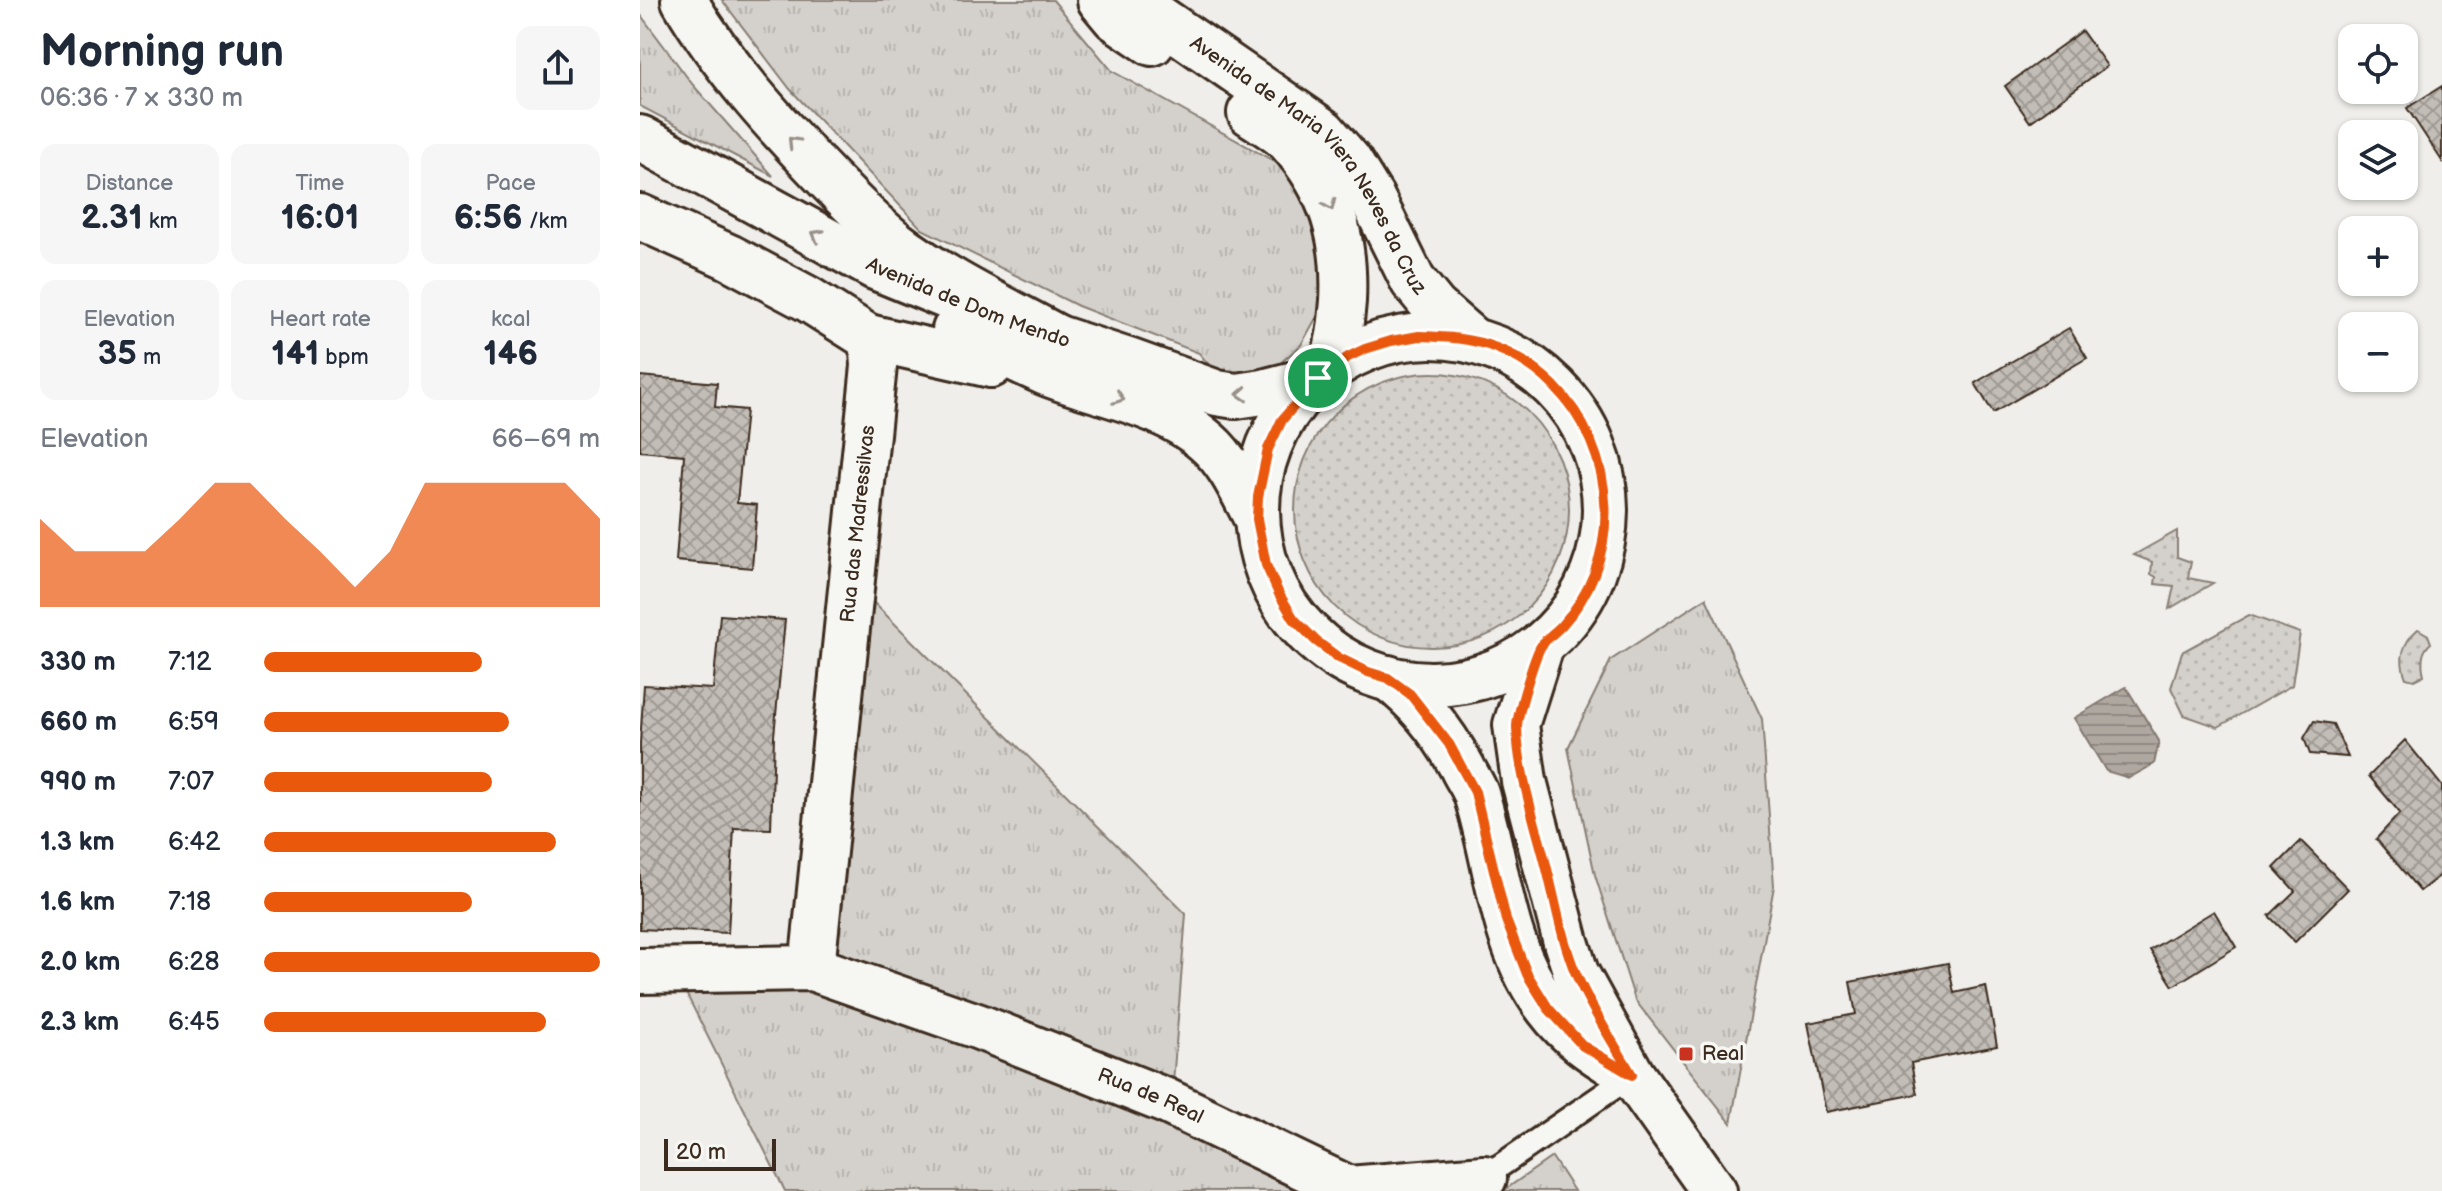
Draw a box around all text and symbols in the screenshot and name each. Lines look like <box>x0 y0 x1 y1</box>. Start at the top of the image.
map controls <box>2338 24 2418 392</box>
button: locate <box>2338 24 2418 104</box>
text: Morning run <box>40 26 284 79</box>
button: share <box>516 26 600 110</box>
street label: Avenida de Maria Viera Neves da Cruz <box>1185 31 1431 300</box>
text: 06:36 · 7 × 330 m <box>40 83 243 114</box>
button: layers <box>2338 120 2418 200</box>
one-way arrow <box>788 137 802 151</box>
text: Distance <box>85 170 173 197</box>
text: Time <box>296 170 344 197</box>
text: Pace <box>486 170 536 197</box>
text: 2.31 <box>81 197 143 238</box>
text: 16:01 <box>281 197 359 238</box>
text: 6:56 <box>454 197 523 238</box>
one-way arrow <box>1320 197 1336 212</box>
text: km <box>143 208 178 235</box>
text: /km <box>523 208 568 235</box>
button: + <box>2338 216 2418 296</box>
one-way arrow <box>811 230 825 245</box>
street label: Avenida de Dom Mendo <box>862 252 1073 353</box>
text: Elevation <box>83 306 175 333</box>
text: Heart rate <box>269 306 371 333</box>
text: kcal <box>491 306 530 333</box>
button: − <box>2338 312 2418 392</box>
text: 35 <box>98 333 137 374</box>
text: 141 <box>271 333 319 374</box>
text: 146 <box>483 333 538 374</box>
text: m <box>137 344 161 371</box>
text: bpm <box>319 344 369 371</box>
pin <box>1284 344 1352 412</box>
icon: arrive <box>1296 356 1340 400</box>
one-way arrow <box>1235 385 1248 402</box>
one-way arrow <box>1111 388 1125 404</box>
text: Elevation <box>40 424 148 455</box>
text: 66–69 m <box>492 424 600 455</box>
street label: Rua das Madressilvas <box>836 424 880 624</box>
text: 330 m <box>40 647 116 678</box>
text: 7:12 <box>168 647 211 678</box>
text: 660 m <box>40 707 117 738</box>
text: 6:59 <box>168 707 219 738</box>
text: 990 m <box>40 767 116 798</box>
text: 7:07 <box>168 767 214 798</box>
text: 1.3 km <box>40 827 115 858</box>
text: 6:42 <box>168 827 220 858</box>
text: 1.6 km <box>40 887 115 918</box>
text: 7:18 <box>168 887 211 918</box>
text: 2.0 km <box>40 947 120 978</box>
text: 6:28 <box>168 947 220 978</box>
text: 2.3 km <box>40 1007 119 1038</box>
text: 6:45 <box>168 1007 220 1038</box>
place label: Real <box>1702 1042 1744 1066</box>
marker: Real <box>1677 1045 1695 1063</box>
street label: Rua de Real <box>1094 1063 1207 1129</box>
scale bar <box>664 1135 776 1171</box>
text: 20 m <box>676 1139 726 1166</box>

